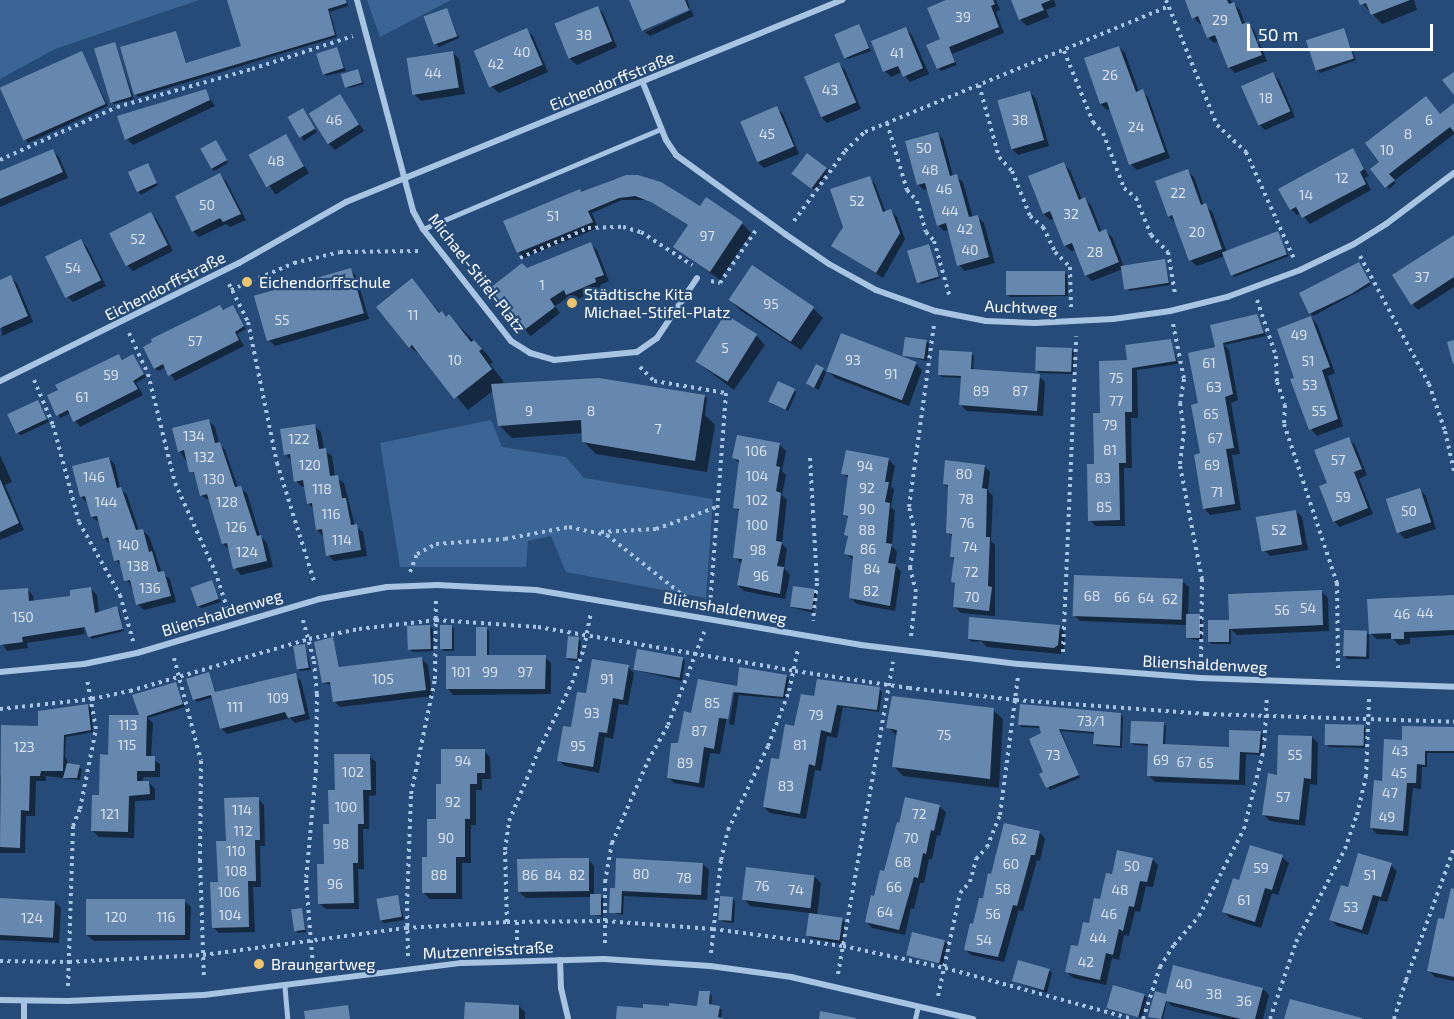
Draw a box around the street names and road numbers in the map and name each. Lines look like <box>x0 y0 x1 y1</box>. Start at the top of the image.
street label: Eichendorffstraße <box>547 47 677 115</box>
street label: Michael-Stifel-Platz <box>424 209 530 337</box>
street label: Eichendorffstraße <box>101 247 229 325</box>
street label: Auchtweg <box>984 296 1058 318</box>
street label: Blienshaldenweg <box>159 586 285 640</box>
street label: Blienshaldenweg <box>662 588 788 628</box>
street label: Blienshaldenweg <box>1142 651 1268 677</box>
street label: Mutzenreisstraße <box>422 937 554 963</box>

